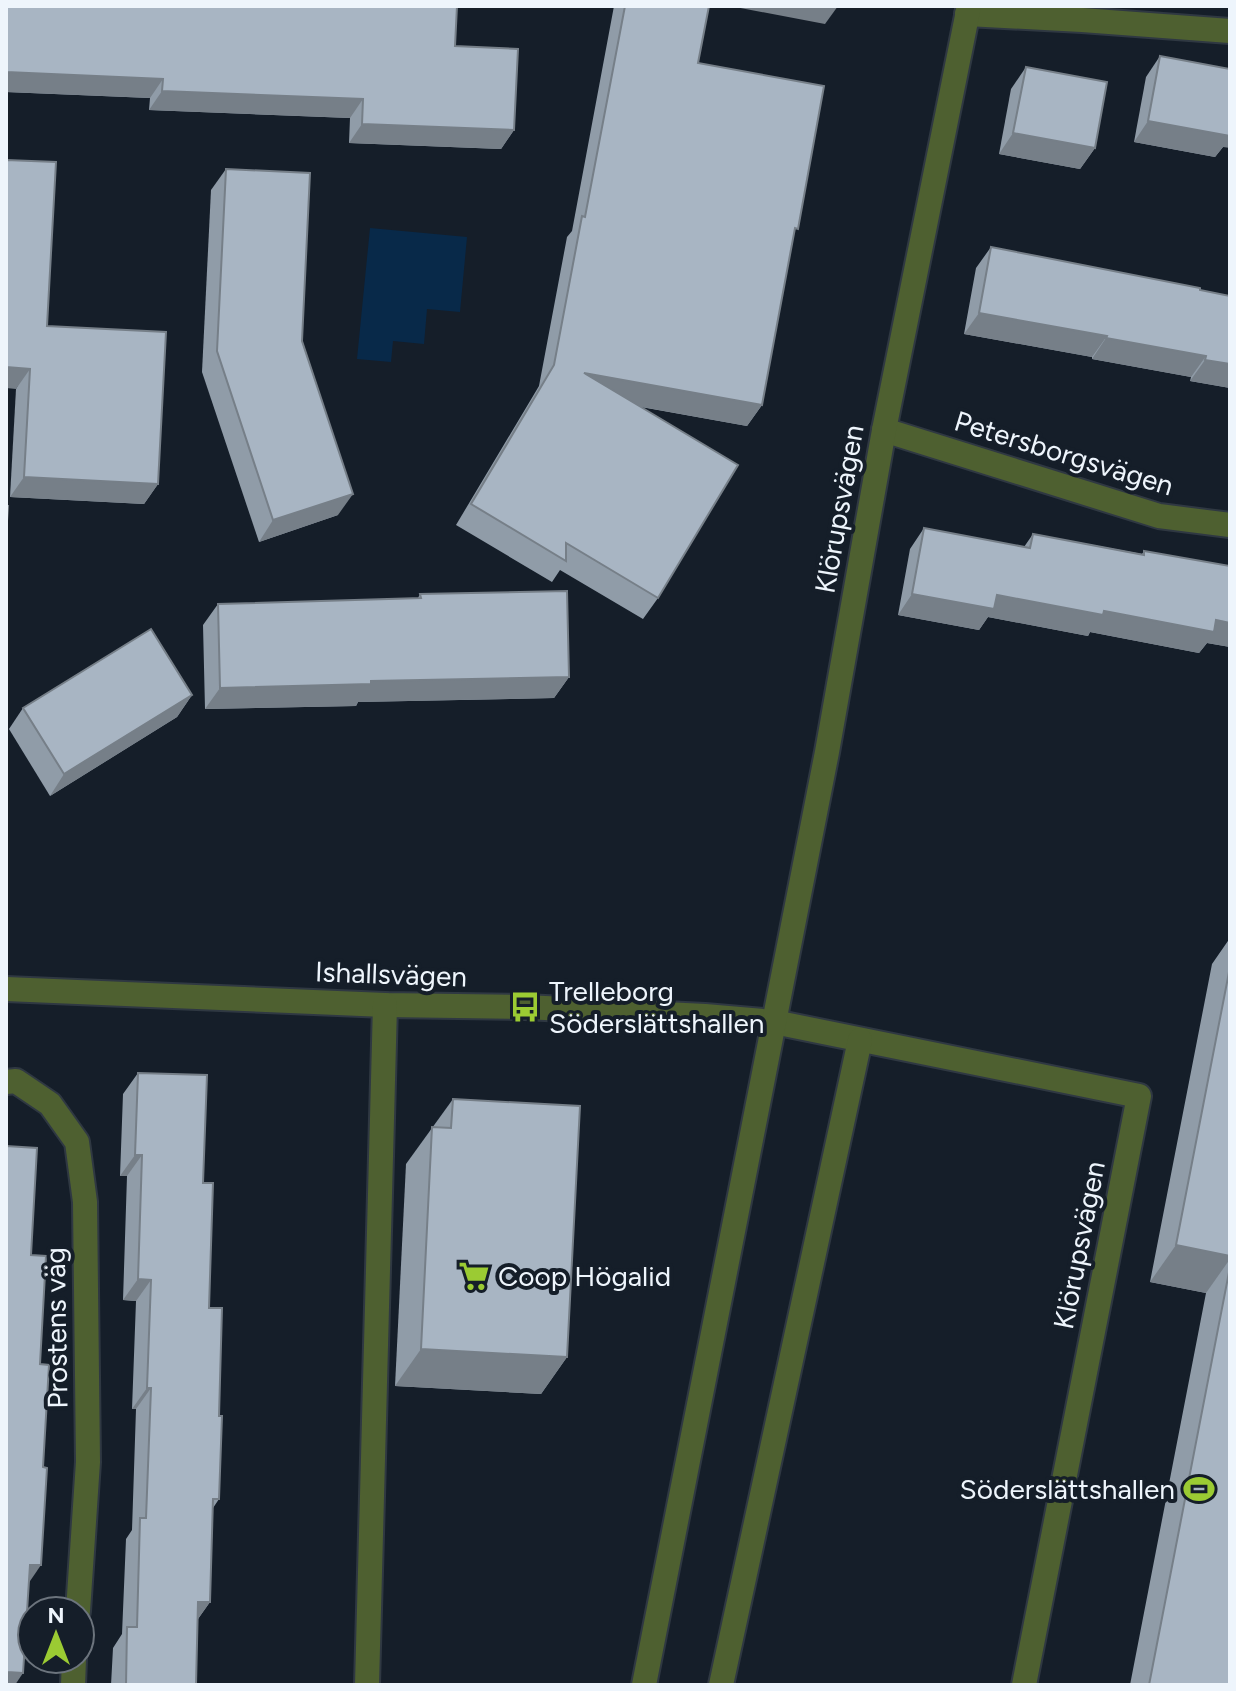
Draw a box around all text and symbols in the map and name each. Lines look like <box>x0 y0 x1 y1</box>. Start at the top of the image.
street label: Petersborgsvägen <box>950 404 1178 502</box>
street label: Klörupsvägen <box>807 422 871 596</box>
street label: Ishallsvägen <box>314 954 468 994</box>
place label: Trelleborg Söderslättshallen <box>549 974 764 1040</box>
bus stop icon: Trelleborg Söderslättshallen <box>508 990 542 1024</box>
street label: Klörupsvägen <box>1046 1158 1112 1332</box>
street label: Prostens väg <box>38 1247 74 1409</box>
supermarket icon: Coop Högalid <box>457 1259 491 1293</box>
place label: Coop Högalid <box>498 1259 671 1293</box>
place label: Söderslättshallen <box>960 1472 1175 1506</box>
sports icon: Söderslättshallen <box>1182 1472 1216 1506</box>
north arrow <box>16 1595 96 1675</box>
text: N <box>47 1602 65 1629</box>

